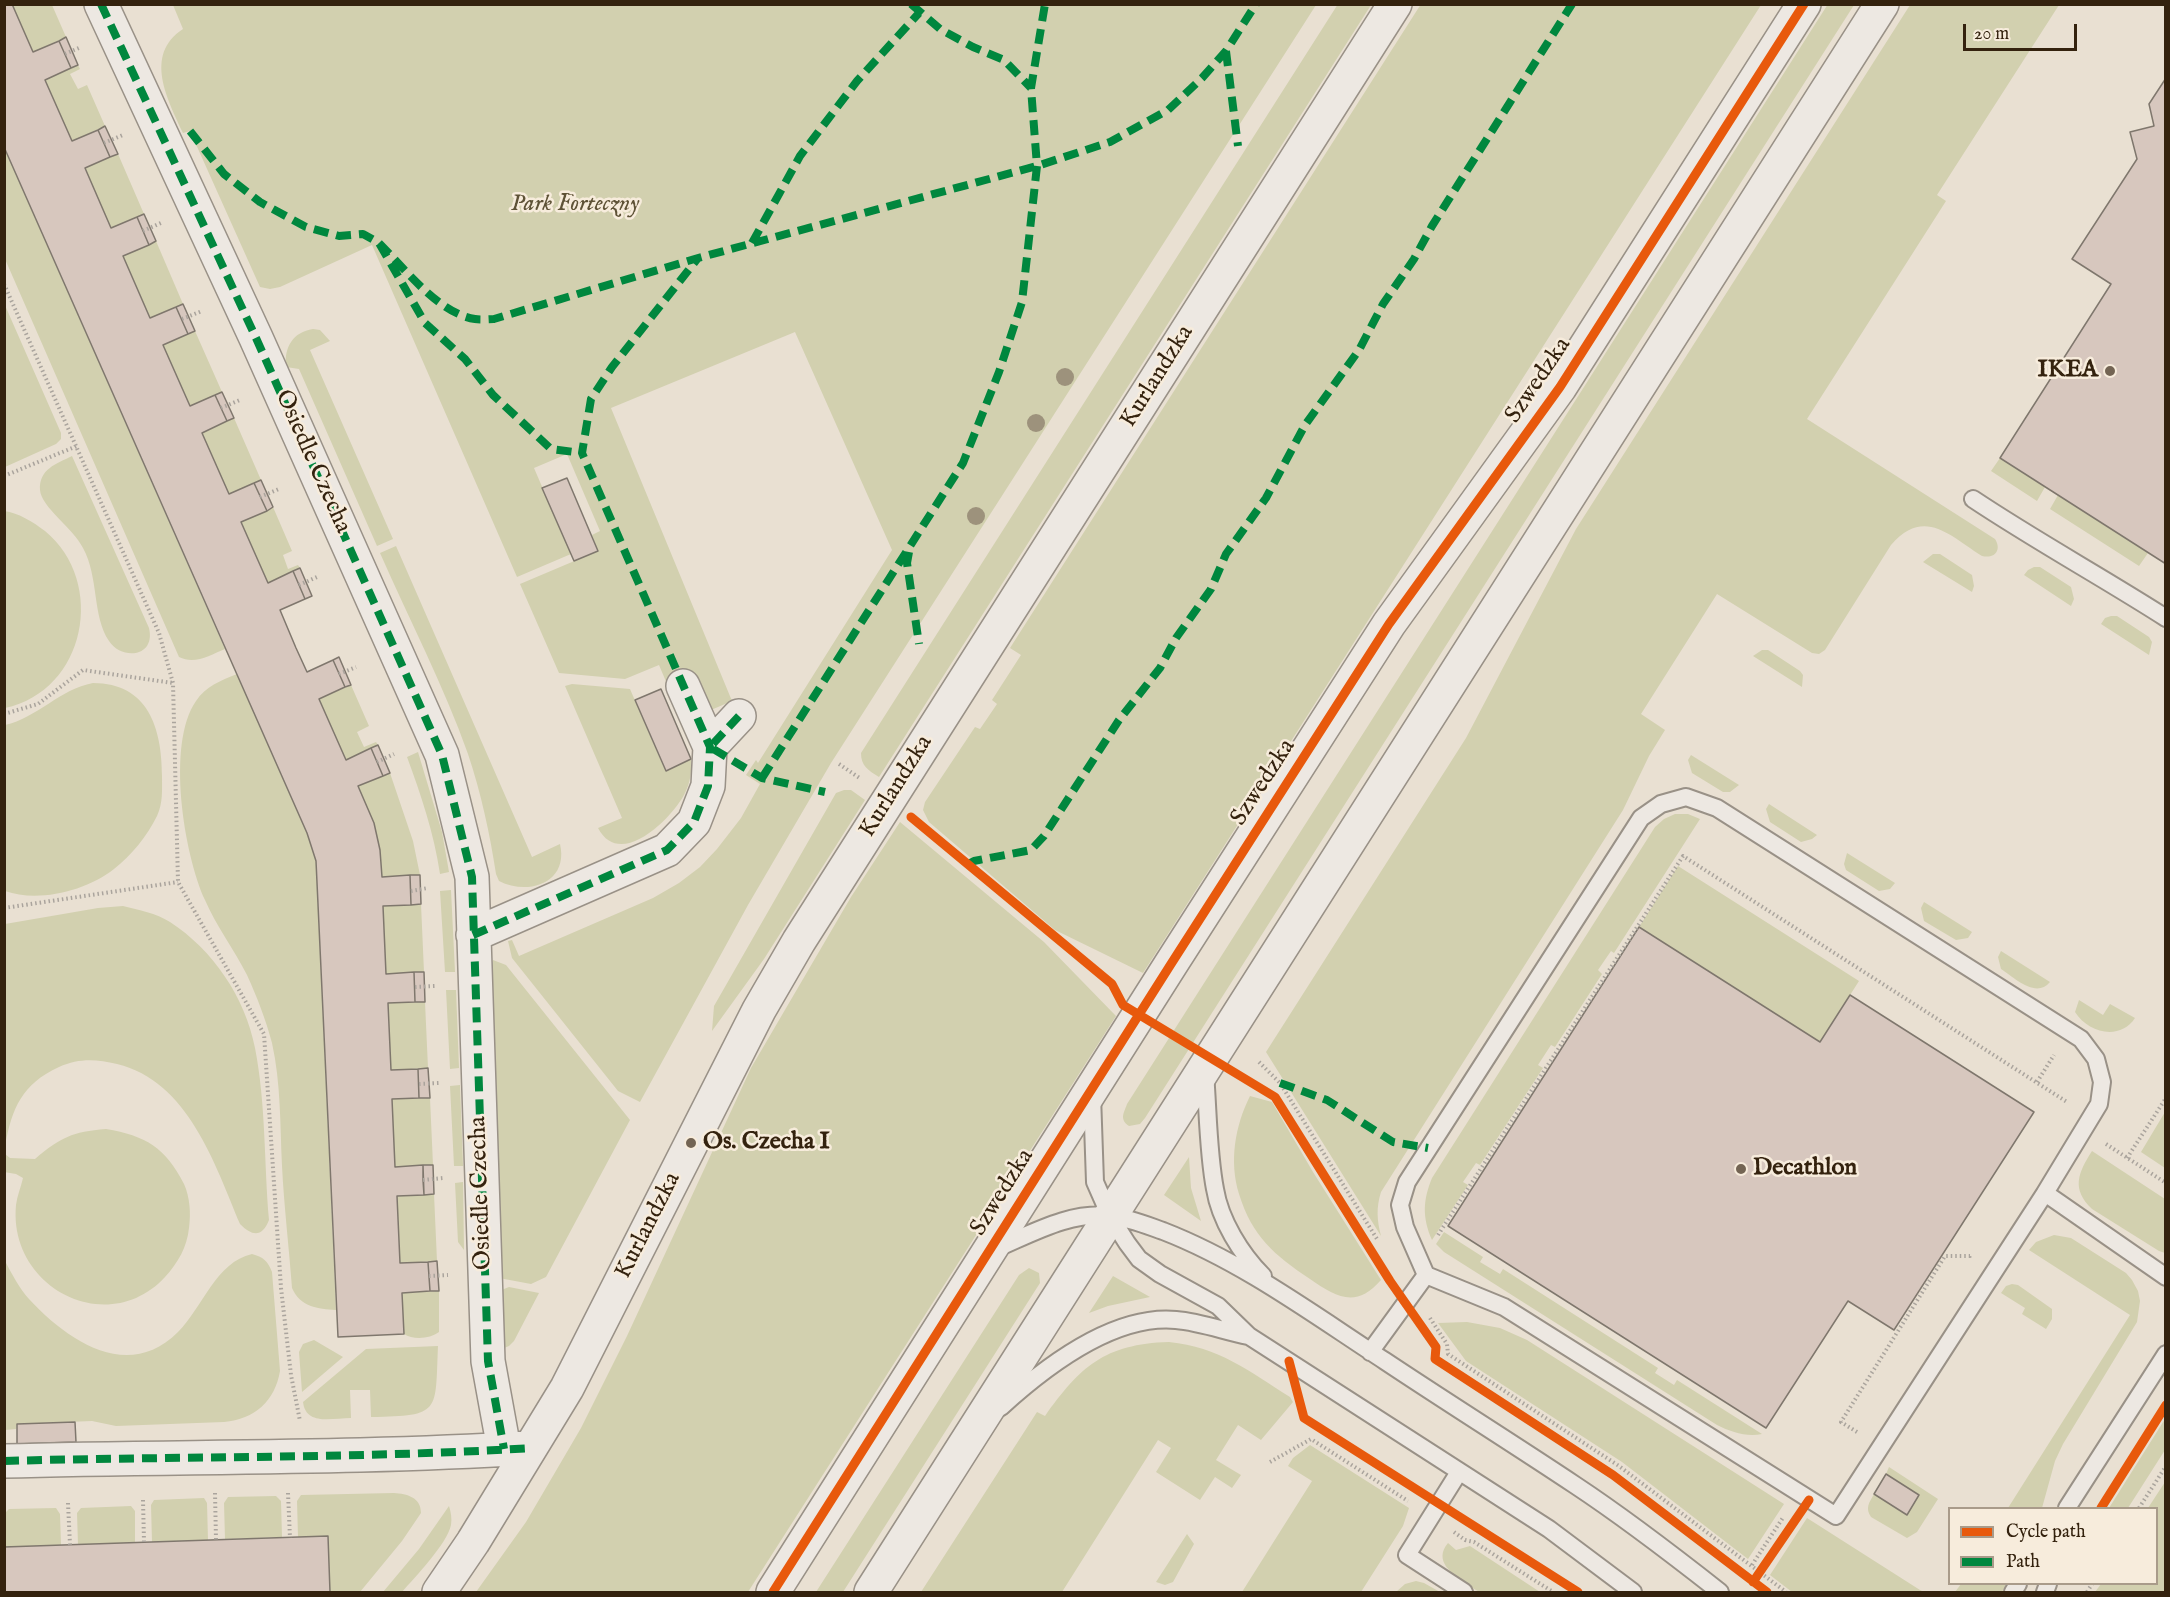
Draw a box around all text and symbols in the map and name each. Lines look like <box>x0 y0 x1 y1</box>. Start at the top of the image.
scale bar <box>1966 12 2080 50</box>
text: 20 m <box>1974 23 2009 46</box>
park label: Park Forteczny <box>511 191 639 219</box>
street label: Kurlandzka <box>1115 320 1201 434</box>
street label: Szwedzka <box>1500 333 1578 429</box>
place label: IKEA <box>2037 357 2098 385</box>
marker: IKEA <box>2103 364 2117 378</box>
street label: Osiedle Czecha <box>268 386 356 538</box>
street label: Kurlandzka <box>854 730 940 844</box>
street label: Szwedzka <box>1225 734 1303 832</box>
street label: Osiedle Czecha <box>465 1116 499 1270</box>
place label: Os. Czecha I <box>703 1129 830 1157</box>
marker: Os. Czecha I <box>684 1136 698 1150</box>
street label: Szwedzka <box>965 1144 1041 1242</box>
place label: Decathlon <box>1753 1155 1857 1183</box>
marker: Decathlon <box>1734 1162 1748 1176</box>
street label: Kurlandzka <box>610 1168 688 1284</box>
legend <box>1948 1507 2158 1585</box>
text: Cycle path <box>2006 1521 2086 1544</box>
text: Path <box>2006 1551 2040 1574</box>

